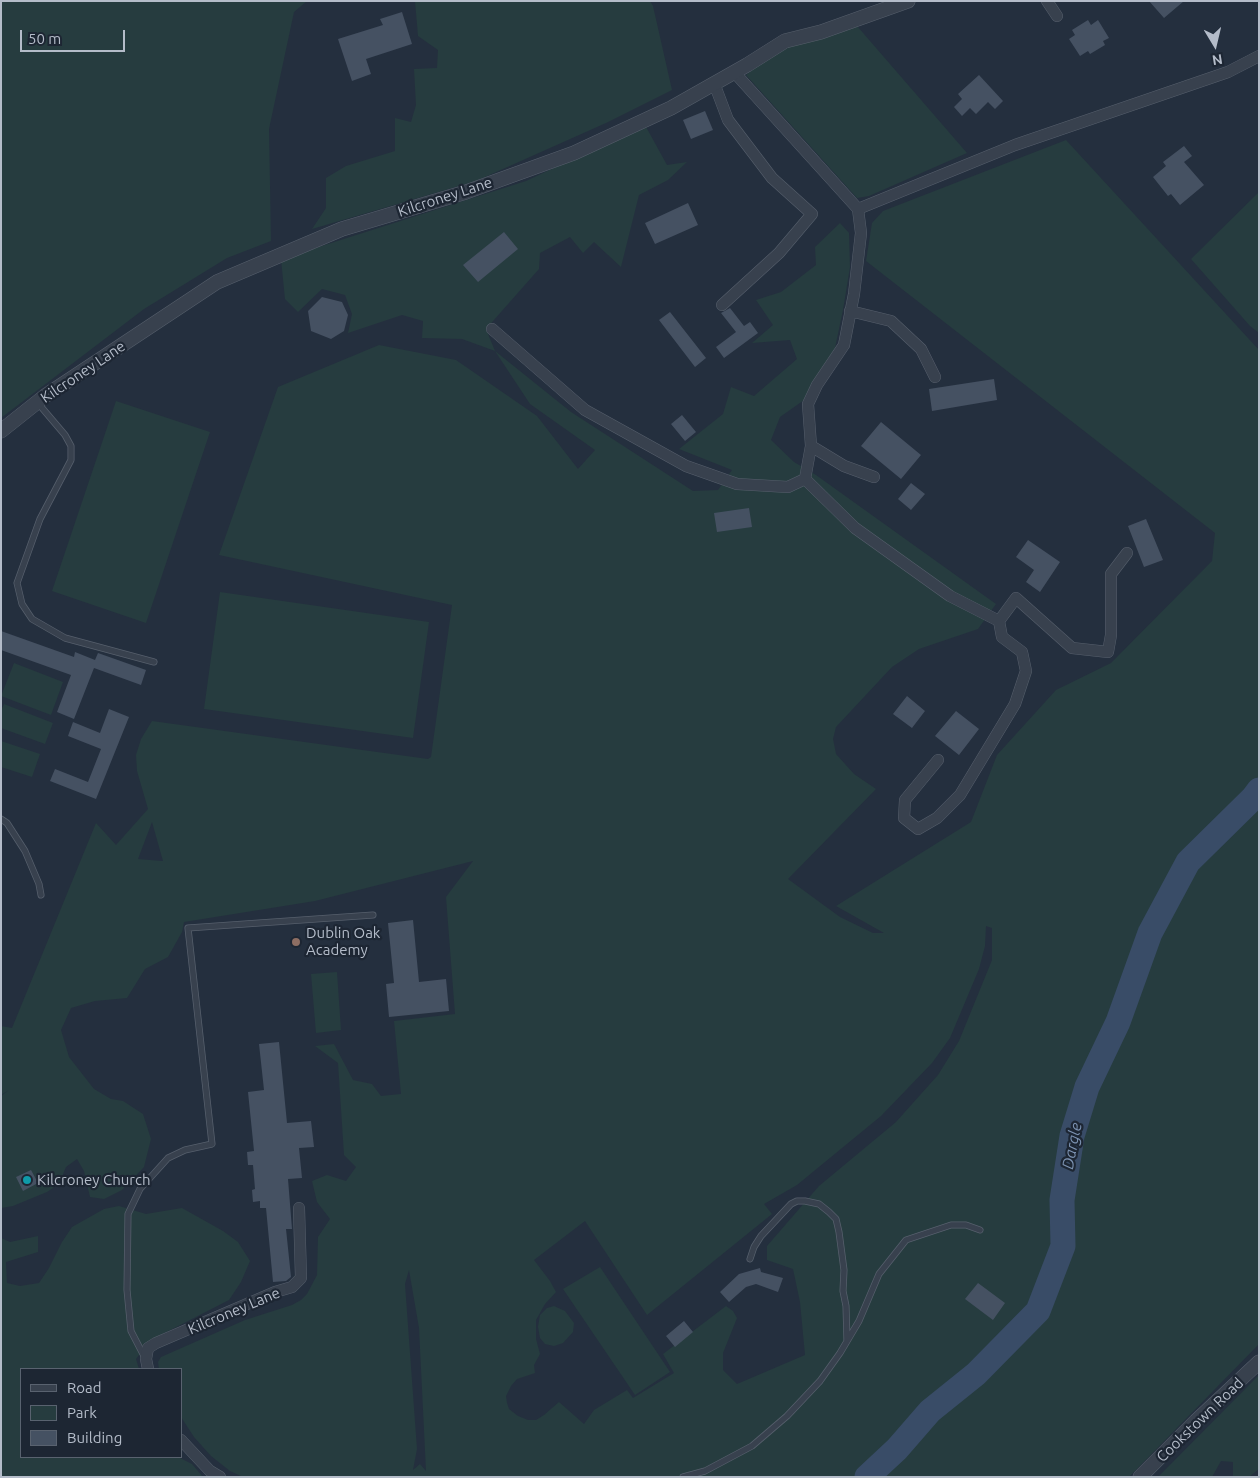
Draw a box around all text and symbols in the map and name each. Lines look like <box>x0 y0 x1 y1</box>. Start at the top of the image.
scale bar <box>22 20 128 52</box>
north arrow <box>1190 20 1240 70</box>
text: 50 m <box>28 30 61 47</box>
text: N <box>1211 51 1224 69</box>
street label: Kilcroney Lane <box>396 173 494 221</box>
street label: Kilcroney Lane <box>37 337 129 407</box>
place label: Dublin Oak Academy <box>306 924 380 959</box>
marker: Dublin Oak Academy <box>290 936 302 948</box>
water label: Dargle <box>1058 1121 1086 1171</box>
place label: Kilcroney Church <box>37 1171 150 1189</box>
marker: Kilcroney Church <box>21 1174 33 1186</box>
street label: Kilcroney Lane <box>185 1284 283 1338</box>
legend <box>20 1368 182 1458</box>
street label: Cookstown Road <box>1153 1374 1247 1466</box>
text: Road <box>67 1379 102 1396</box>
text: Park <box>67 1404 97 1421</box>
text: Building <box>67 1429 122 1446</box>

